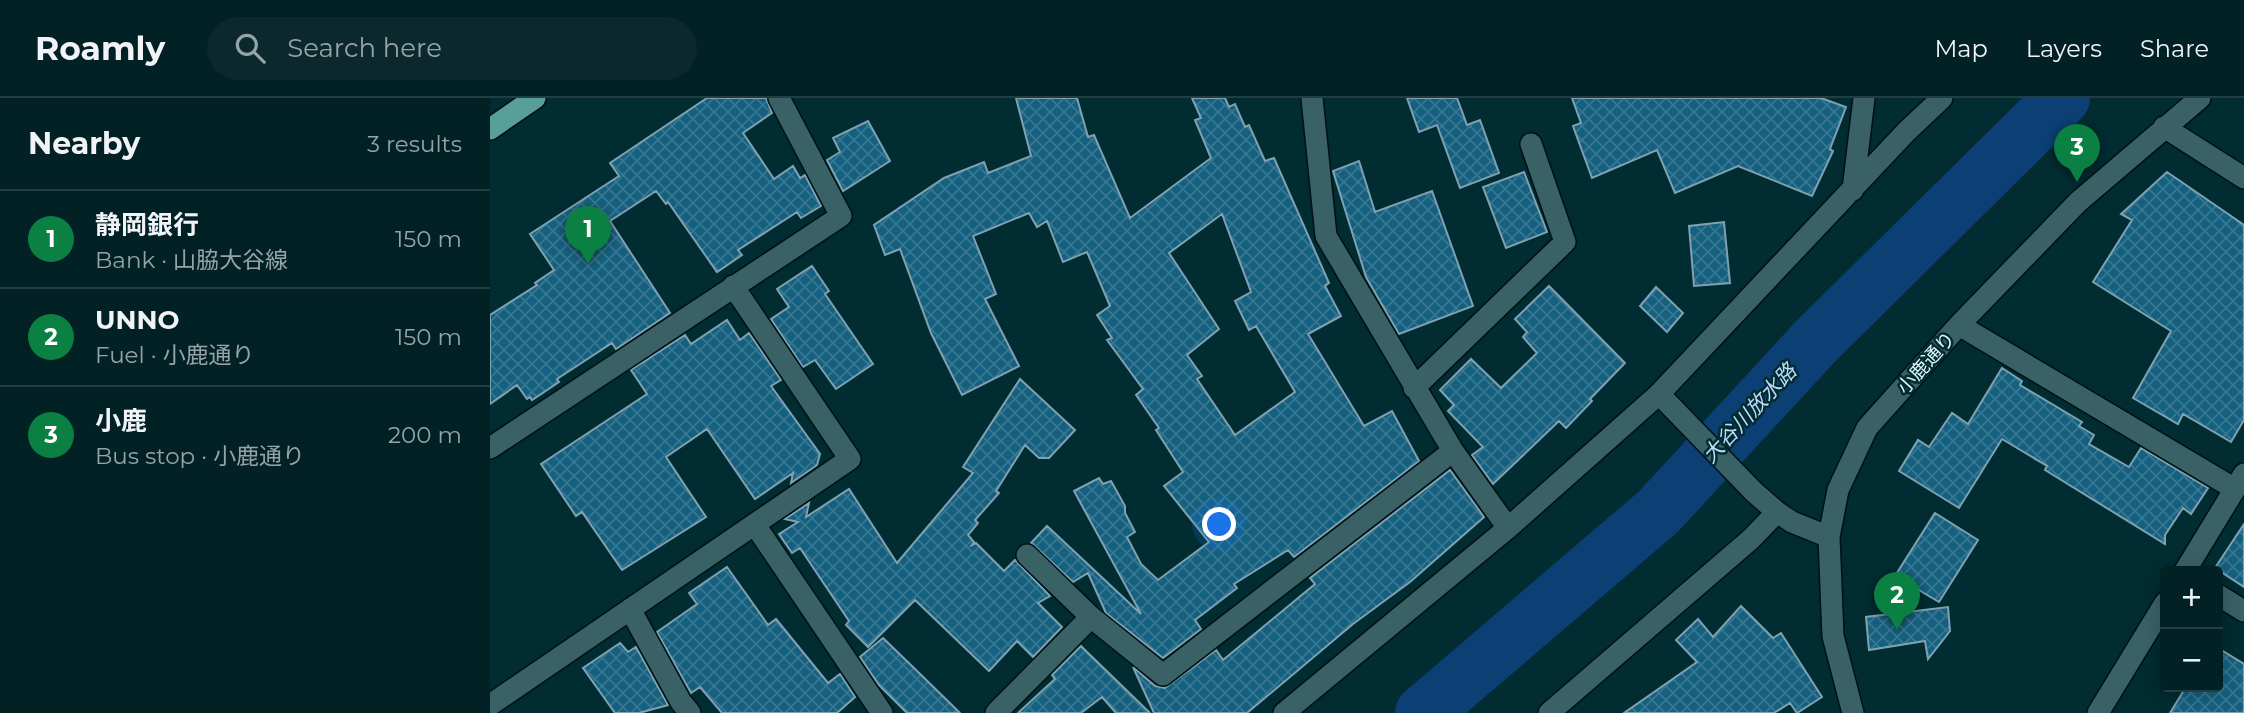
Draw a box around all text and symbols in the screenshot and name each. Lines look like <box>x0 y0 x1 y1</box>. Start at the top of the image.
search box <box>207 17 697 80</box>
text: Roamly <box>35 28 165 68</box>
icon: search <box>231 29 269 67</box>
text: Search here <box>287 32 442 64</box>
text: Map <box>1934 34 1988 63</box>
text: Layers <box>2026 34 2102 63</box>
text: Share <box>2140 34 2209 63</box>
pin: 3 <box>2054 124 2100 182</box>
text: Nearby <box>28 125 140 162</box>
text: 3 results <box>367 130 462 158</box>
pin: 1 <box>565 206 611 264</box>
text: 静岡銀行 <box>95 209 199 241</box>
text: 1 <box>46 225 56 253</box>
text: 150 m <box>395 225 462 253</box>
text: Bank · 山脇大谷線 <box>95 246 288 274</box>
text: UNNO <box>95 304 179 336</box>
text: 2 <box>44 323 58 351</box>
text: 150 m <box>395 323 462 351</box>
street label: 小鹿通り <box>1892 327 1960 399</box>
text: Fuel · 小鹿通り <box>95 341 255 369</box>
water label: 大谷川放水路 <box>1697 357 1802 468</box>
text: 小鹿 <box>95 405 147 437</box>
text: 3 <box>44 421 58 449</box>
text: 200 m <box>388 421 462 449</box>
text: Bus stop · 小鹿通り <box>95 442 305 470</box>
your location <box>1202 507 1236 541</box>
map controls <box>2160 566 2223 692</box>
button: + <box>2160 566 2223 629</box>
pin: 2 <box>1874 572 1920 630</box>
button: − <box>2160 629 2223 692</box>

